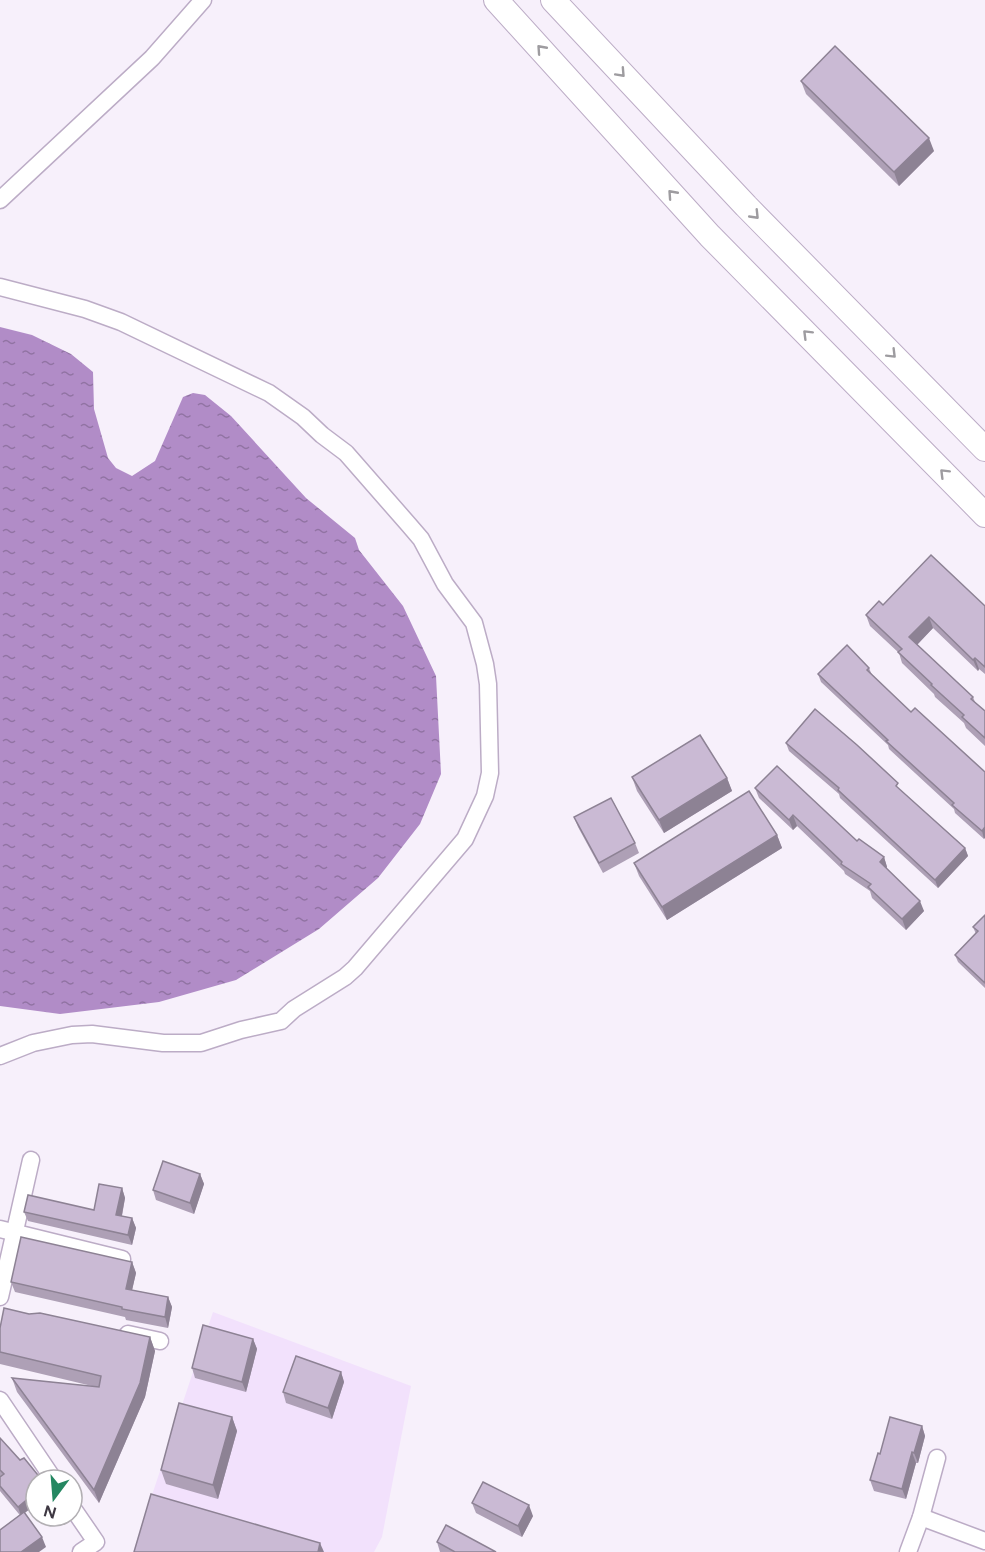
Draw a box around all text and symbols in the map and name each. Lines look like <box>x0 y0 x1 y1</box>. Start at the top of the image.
one-way arrow <box>537 46 548 56</box>
one-way arrow <box>614 67 625 77</box>
one-way arrow <box>668 190 679 201</box>
one-way arrow <box>748 209 759 219</box>
one-way arrow <box>803 331 814 341</box>
one-way arrow <box>884 347 895 358</box>
one-way arrow <box>940 469 951 480</box>
north arrow <box>24 1468 84 1528</box>
text: N <box>41 1501 59 1523</box>

